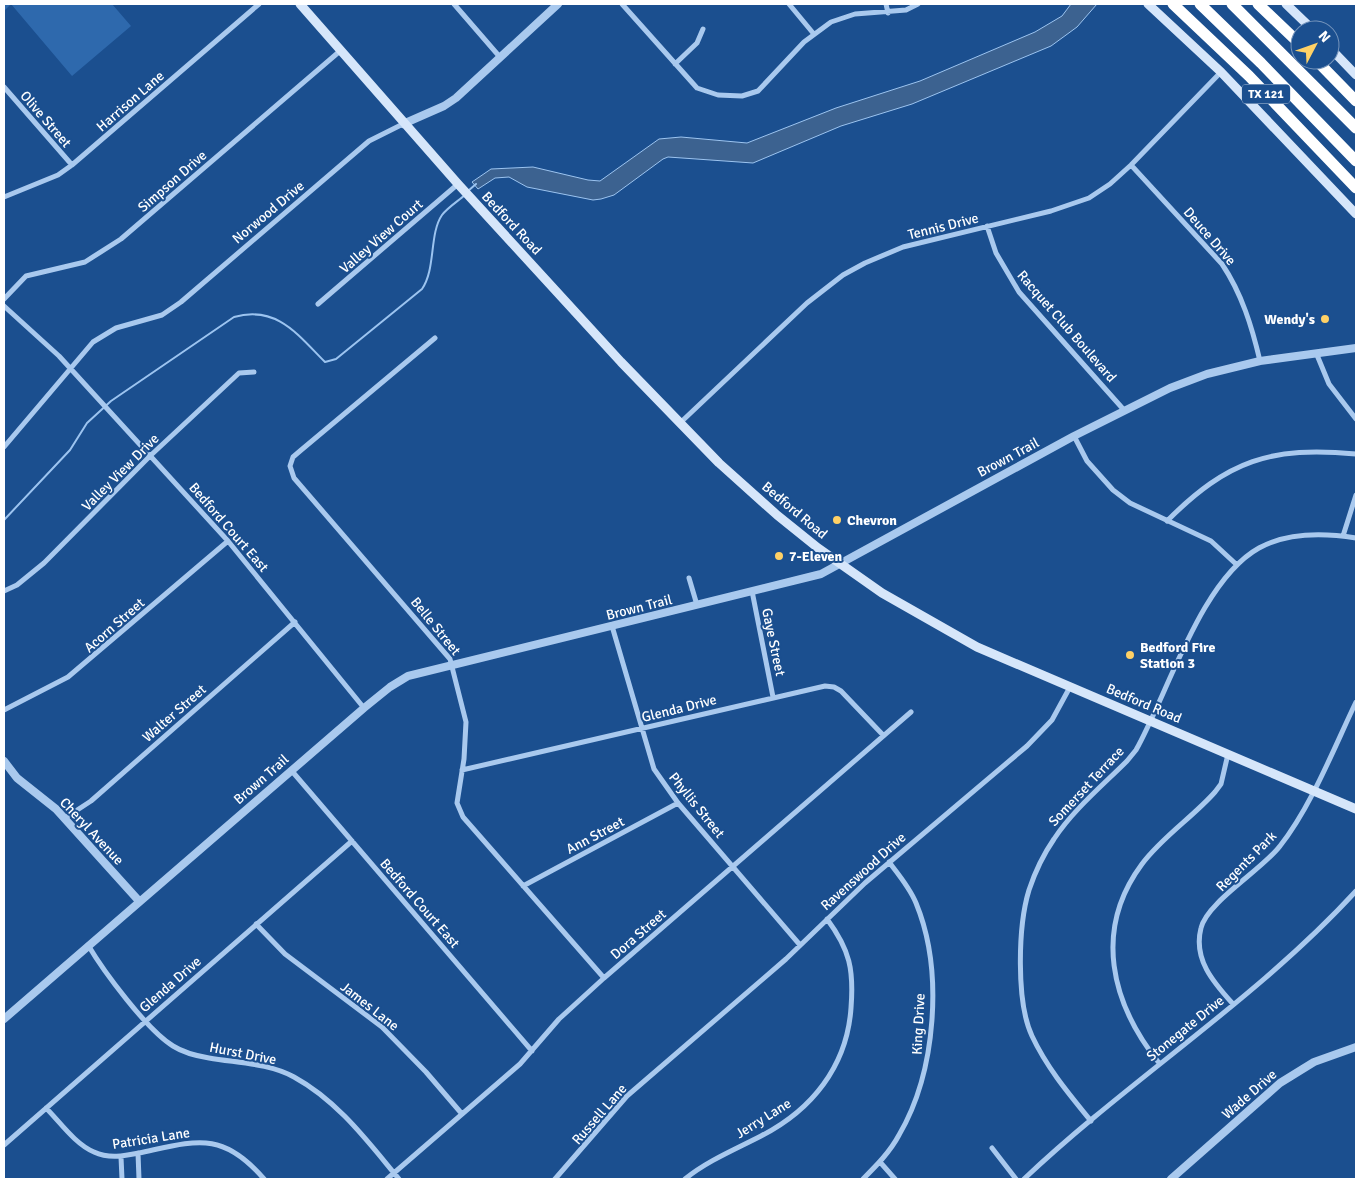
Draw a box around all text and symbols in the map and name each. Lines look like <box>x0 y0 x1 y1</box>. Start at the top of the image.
north arrow <box>1290 20 1340 70</box>
text: N <box>1315 28 1334 46</box>
street label: Harrison Lane <box>93 67 168 135</box>
road number: TX 121 <box>1242 85 1290 104</box>
street label: Olive Street <box>16 87 75 151</box>
street label: Simpson Drive <box>134 147 210 216</box>
street label: Norwood Drive <box>229 177 308 247</box>
street label: Bedford Road <box>478 188 545 258</box>
street label: Valley View Court <box>336 196 426 277</box>
street label: Deuce Drive <box>1180 204 1240 269</box>
street label: Tennis Drive <box>906 209 980 243</box>
street label: Racquet Club Boulevard <box>1013 267 1120 386</box>
place label: Wendy's <box>1264 311 1315 328</box>
marker: Wendy's <box>1319 313 1331 325</box>
street label: Valley View Drive <box>78 430 162 514</box>
street label: Brown Trail <box>974 434 1042 481</box>
street label: Bedford Road <box>758 478 831 543</box>
street label: Bedford Court East <box>185 479 272 576</box>
place label: Chevron <box>847 512 897 529</box>
marker: Chevron <box>831 514 843 526</box>
place label: 7-Eleven <box>789 548 842 565</box>
marker: 7-Eleven <box>773 550 785 562</box>
street label: Brown Trail <box>604 591 674 624</box>
street label: Acorn Street <box>81 594 148 656</box>
street label: Belle Street <box>407 594 464 659</box>
street label: Gaye Street <box>758 607 789 678</box>
place label: Bedford Fire Station 3 <box>1140 639 1215 672</box>
marker: Bedford Fire Station 3 <box>1124 649 1136 661</box>
street label: Bedford Road <box>1104 680 1184 727</box>
street label: Walter Street <box>139 681 210 746</box>
street label: Glenda Drive <box>640 691 718 726</box>
street label: Somerset Terrace <box>1045 743 1128 830</box>
street label: Brown Trail <box>230 751 292 808</box>
street label: Phyllis Street <box>665 769 728 842</box>
street label: Cheryl Avenue <box>56 794 127 869</box>
street label: Ann Street <box>563 813 627 858</box>
street label: Regents Park <box>1213 828 1280 895</box>
street label: Ravenswood Drive <box>817 829 909 914</box>
street label: Bedford Court East <box>376 855 463 952</box>
street label: Dora Street <box>607 906 670 963</box>
street label: Glenda Drive <box>136 953 205 1016</box>
street label: James Lane <box>337 978 402 1034</box>
street label: Stonegate Drive <box>1143 992 1228 1065</box>
street label: King Drive <box>908 993 929 1055</box>
street label: Hurst Drive <box>208 1039 278 1068</box>
street label: Wade Drive <box>1218 1066 1280 1123</box>
street label: Russell Lane <box>568 1080 630 1148</box>
street label: Jerry Lane <box>732 1095 794 1142</box>
street label: Patricia Lane <box>111 1124 191 1153</box>

